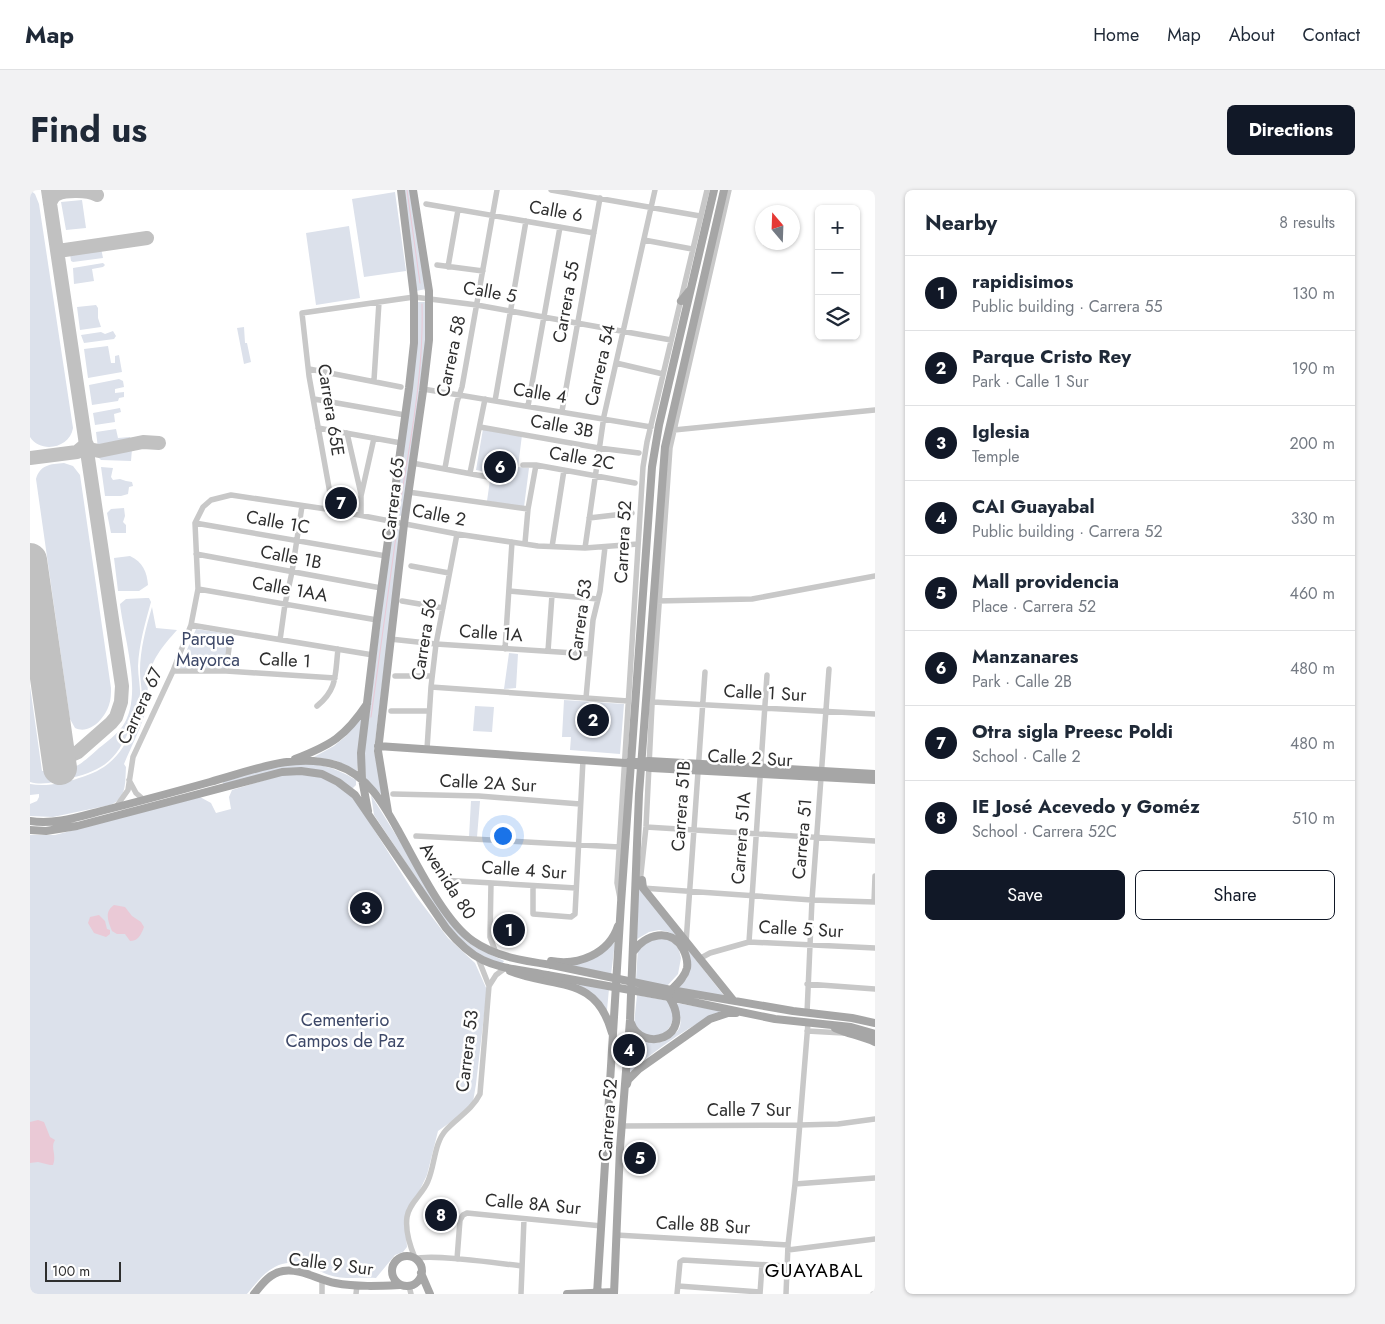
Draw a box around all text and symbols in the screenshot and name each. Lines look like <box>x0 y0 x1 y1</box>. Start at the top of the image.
text: Map <box>25 17 74 52</box>
text: Home <box>1093 22 1139 48</box>
text: Map <box>1167 22 1201 48</box>
text: About <box>1229 22 1274 48</box>
text: Contact <box>1302 22 1360 48</box>
text: Find us <box>30 105 147 155</box>
button: Directions <box>1227 105 1355 155</box>
street label: Calle 6 <box>527 193 585 229</box>
north arrow <box>755 205 800 250</box>
map controls <box>815 205 860 340</box>
button: + <box>815 205 860 250</box>
text: Nearby <box>925 208 997 238</box>
text: 8 results <box>1279 211 1335 234</box>
button: − <box>815 250 860 295</box>
street label: Carrera 55 <box>546 259 586 345</box>
text: rapidisimos <box>972 268 1073 295</box>
street label: Calle 5 <box>461 275 519 309</box>
text: 1 <box>937 282 945 305</box>
text: 130 m <box>1292 282 1335 305</box>
button: layers <box>815 295 860 340</box>
text: Public building · Carrera 55 <box>972 295 1162 318</box>
street label: Carrera 58 <box>430 313 472 399</box>
street label: Carrera 54 <box>578 322 622 408</box>
text: Parque Cristo Rey <box>972 343 1131 370</box>
text: 2 <box>936 357 946 380</box>
text: 190 m <box>1292 357 1335 380</box>
street label: Carrera 65E <box>311 362 351 458</box>
text: Park · Calle 1 Sur <box>972 370 1089 393</box>
street label: Calle 4 <box>511 376 569 410</box>
street label: Calle 3B <box>528 408 596 444</box>
text: Iglesia <box>972 418 1030 445</box>
text: 3 <box>936 432 946 455</box>
text: 200 m <box>1289 432 1335 455</box>
street label: Calle 2C <box>547 439 617 477</box>
text: Temple <box>972 445 1020 468</box>
pin: 6 <box>484 448 516 486</box>
street label: Carrera 65 <box>375 456 411 542</box>
pin: 7 <box>325 484 357 522</box>
text: CAI Guayabal <box>972 493 1095 520</box>
street label: Calle 2 <box>410 497 468 533</box>
street label: Carrera 52 <box>608 500 638 584</box>
street label: Calle 1C <box>244 504 312 540</box>
text: 4 <box>935 507 947 530</box>
text: 330 m <box>1291 507 1335 530</box>
text: Public building · Carrera 52 <box>972 520 1163 543</box>
street label: Calle 1B <box>258 538 324 576</box>
text: Mall providencia <box>972 568 1119 595</box>
street label: Calle 1AA <box>250 570 330 608</box>
street label: Carrera 53 <box>561 577 599 663</box>
text: 5 <box>936 582 946 605</box>
text: 460 m <box>1290 582 1335 605</box>
text: Place · Carrera 52 <box>972 595 1096 618</box>
street label: Carrera 56 <box>405 596 443 682</box>
street label: Calle 1A <box>458 618 524 648</box>
park label: Parque Mayorca <box>176 626 240 673</box>
text: Manzanares <box>972 643 1079 670</box>
street label: Calle 1 <box>258 646 312 674</box>
text: 6 <box>936 657 946 680</box>
text: 480 m <box>1290 657 1335 680</box>
street label: Carrera 67 <box>111 663 169 749</box>
text: Park · Calle 2B <box>972 670 1072 693</box>
street label: Calle 1 Sur <box>723 678 808 708</box>
pin: 2 <box>577 701 609 739</box>
text: Otra sigla Preesc Poldi <box>972 718 1173 745</box>
text: 7 <box>936 732 946 755</box>
text: 480 m <box>1290 732 1335 755</box>
street label: Calle 2 Sur <box>707 743 794 773</box>
text: School · Calle 2 <box>972 745 1081 768</box>
street label: Carrera 51B <box>665 760 697 852</box>
street label: Calle 2A Sur <box>439 767 538 799</box>
street label: Carrera 51A <box>725 791 757 885</box>
text: IE José Acevedo y Goméz <box>972 793 1200 820</box>
street label: Carrera 51 <box>786 798 818 880</box>
text: 8 <box>936 807 946 830</box>
text: 510 m <box>1292 807 1335 830</box>
text: School · Carrera 52C <box>972 820 1117 843</box>
your location <box>490 823 516 849</box>
street label: Avenida 80 <box>413 837 483 925</box>
street label: Calle 4 Sur <box>481 854 568 886</box>
button: Save <box>925 870 1125 920</box>
button: Share <box>1135 870 1335 920</box>
pin: 3 <box>350 889 382 927</box>
pin: 1 <box>493 911 525 949</box>
street label: Calle 5 Sur <box>758 914 845 944</box>
park label: Cementerio Campos de Paz <box>286 1007 405 1054</box>
street label: Carrera 53 <box>449 1008 485 1094</box>
pin: 4 <box>613 1031 645 1069</box>
street label: Carrera 52 <box>592 1078 624 1162</box>
street label: Calle 7 Sur <box>707 1097 792 1123</box>
pin: 5 <box>624 1139 656 1177</box>
street label: Calle 8A Sur <box>484 1187 583 1221</box>
pin: 8 <box>425 1196 457 1234</box>
street label: Calle 8B Sur <box>655 1210 752 1241</box>
street label: Calle 9 Sur <box>287 1246 376 1282</box>
district label: GUAYABAL <box>765 1257 863 1284</box>
scale bar <box>45 1259 121 1282</box>
text: 100 m <box>52 1261 90 1281</box>

